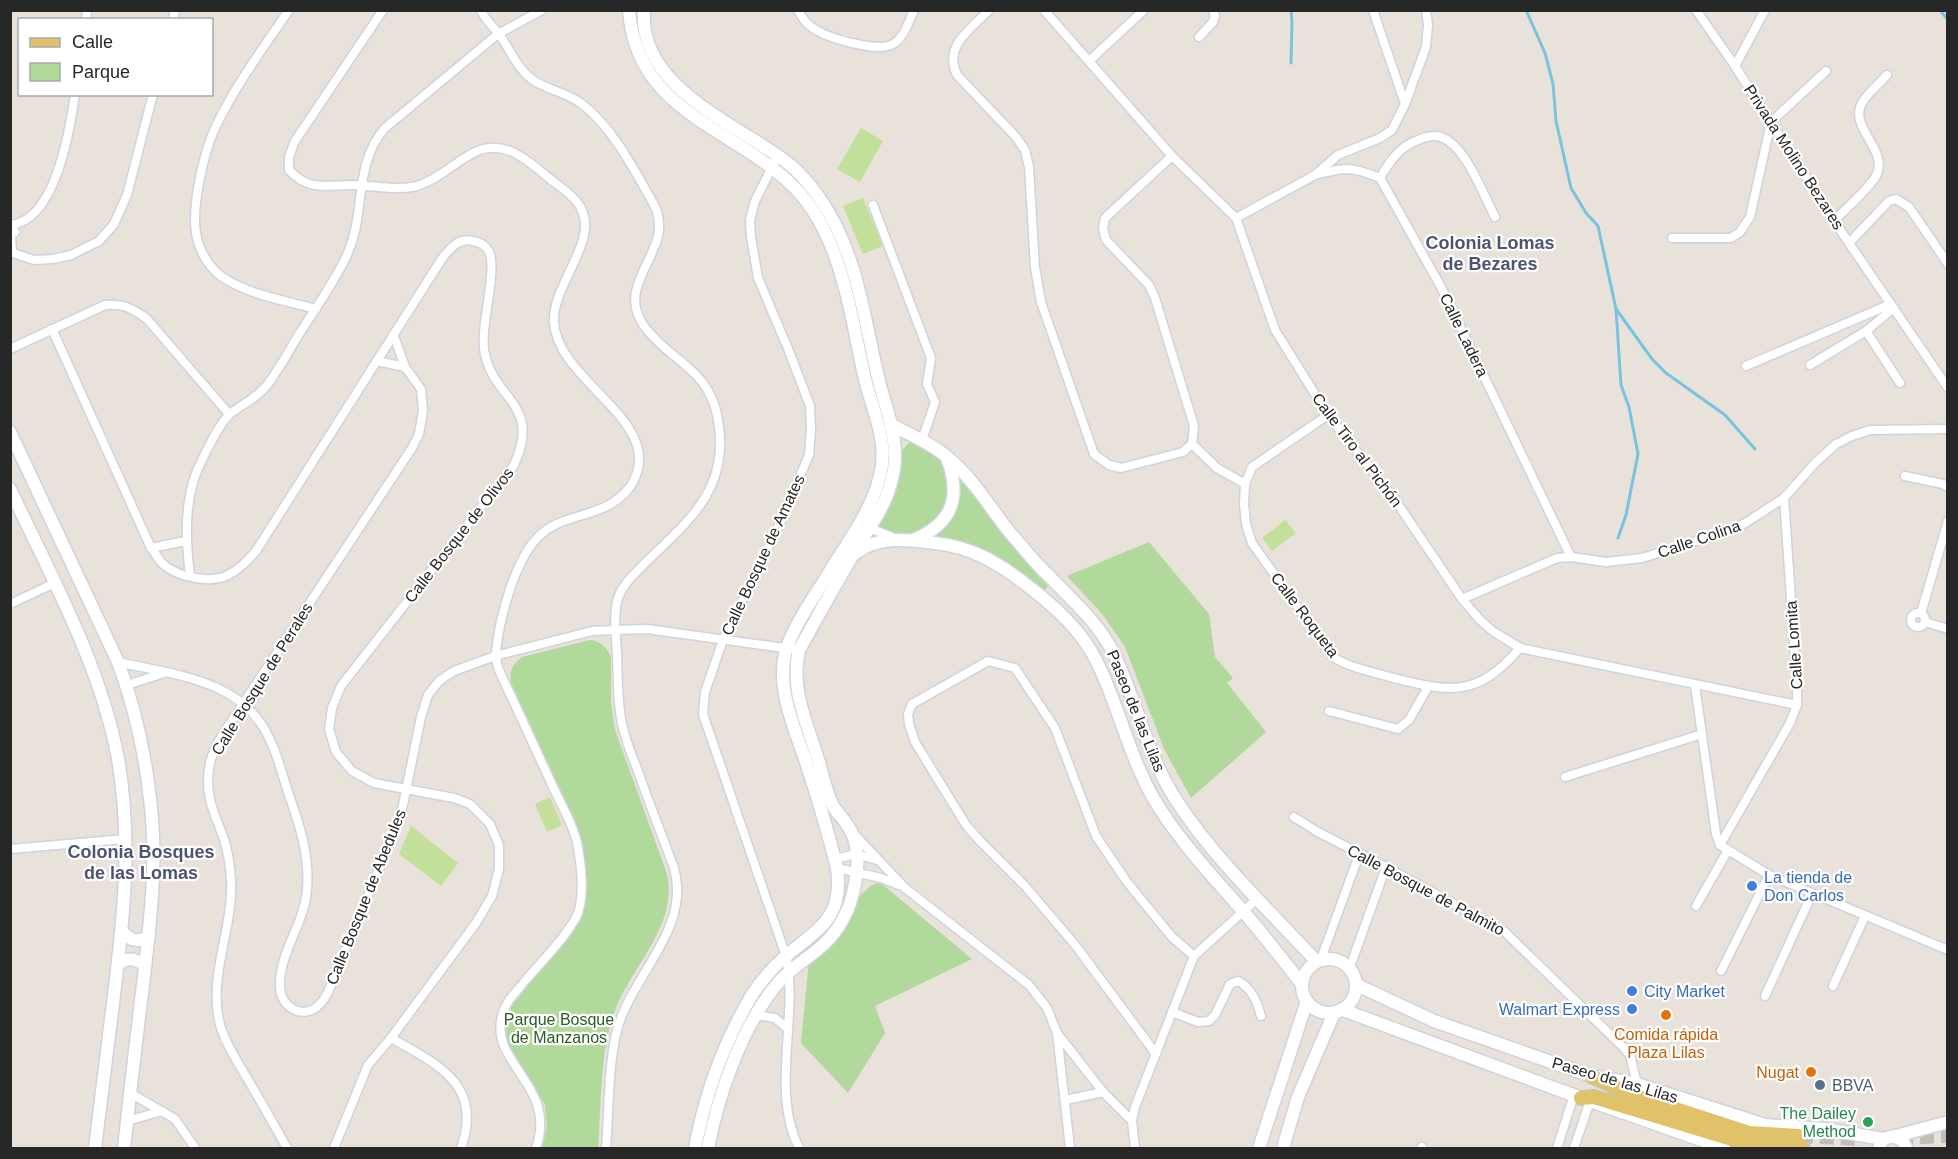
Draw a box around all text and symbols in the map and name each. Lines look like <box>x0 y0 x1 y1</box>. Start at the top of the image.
legend <box>18 18 213 96</box>
text: Calle <box>72 32 113 52</box>
text: Parque <box>72 62 130 82</box>
street label: Privada Molino Bezares <box>1741 82 1847 232</box>
district label: Colonia Lomas de Bezares <box>1425 233 1555 274</box>
street label: Calle Ladera <box>1436 290 1492 380</box>
street label: Calle Tiro al Pichón <box>1309 390 1405 510</box>
street label: Calle Bosque de Olivos <box>401 464 517 606</box>
street label: Calle Bosque de Amates <box>718 472 808 638</box>
street label: Calle Colina <box>1655 517 1743 561</box>
street label: Calle Roqueta <box>1268 569 1342 661</box>
street label: Calle Bosque de Perales <box>208 600 316 758</box>
street label: Calle Lomita <box>1782 600 1806 690</box>
street label: Paseo de las Lilas <box>1104 648 1168 774</box>
street label: Calle Bosque de Abedules <box>323 807 409 987</box>
street label: Calle Bosque de Palmito <box>1345 841 1507 939</box>
district label: Colonia Bosques de las Lomas <box>67 842 215 883</box>
place label: La tienda de Don Carlos <box>1764 869 1852 904</box>
marker: La tienda de Don Carlos <box>1745 879 1759 893</box>
place label: City Market <box>1644 983 1725 1000</box>
marker: City Market <box>1625 984 1639 998</box>
place label: Walmart Express <box>1499 1001 1620 1018</box>
marker: Walmart Express <box>1625 1002 1639 1016</box>
marker: Comida rápida Plaza Lilas <box>1659 1008 1673 1022</box>
park label: Parque Bosque de Manzanos <box>504 1011 614 1046</box>
place label: Comida rápida Plaza Lilas <box>1614 1026 1718 1061</box>
street label: Paseo de las Lilas <box>1550 1054 1680 1106</box>
place label: Nugat <box>1756 1064 1800 1081</box>
marker: Nugat <box>1804 1065 1818 1079</box>
place label: BBVA <box>1832 1077 1874 1094</box>
marker: BBVA <box>1813 1078 1827 1092</box>
place label: The Dailey Method <box>1780 1105 1856 1140</box>
marker: The Dailey Method <box>1861 1115 1875 1129</box>

